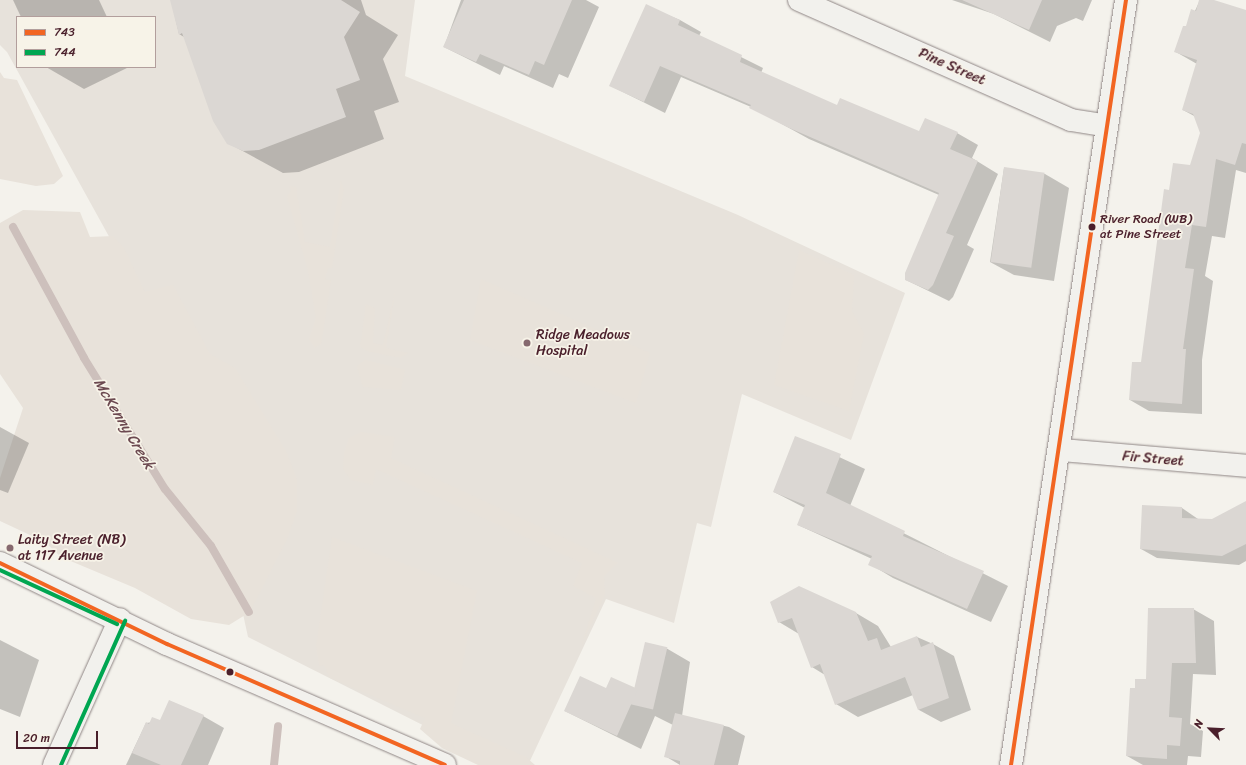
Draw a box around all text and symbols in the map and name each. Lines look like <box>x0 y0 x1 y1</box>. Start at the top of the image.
legend <box>16 16 156 68</box>
text: 743 <box>54 21 75 43</box>
text: 744 <box>54 41 76 63</box>
street label: Pine Street <box>916 45 988 89</box>
place label: River Road (WB) at Pine Street <box>1100 212 1192 243</box>
marker: River Road (WB) at Pine Street <box>1087 222 1097 232</box>
place label: Ridge Meadows Hospital <box>536 327 629 360</box>
marker: Ridge Meadows Hospital <box>521 337 533 349</box>
water label: McKenny Creek <box>90 375 158 473</box>
street label: Fir Street <box>1122 448 1184 470</box>
place label: Laity Street (NB) at 117 Avenue <box>18 532 125 564</box>
marker: Laity Street (NB) at 117 Avenue <box>5 543 15 553</box>
unlabelled marker <box>225 667 235 677</box>
north arrow <box>1190 709 1230 749</box>
text: N <box>1188 717 1209 731</box>
scale bar <box>18 723 100 749</box>
text: 20 m <box>23 727 50 749</box>

